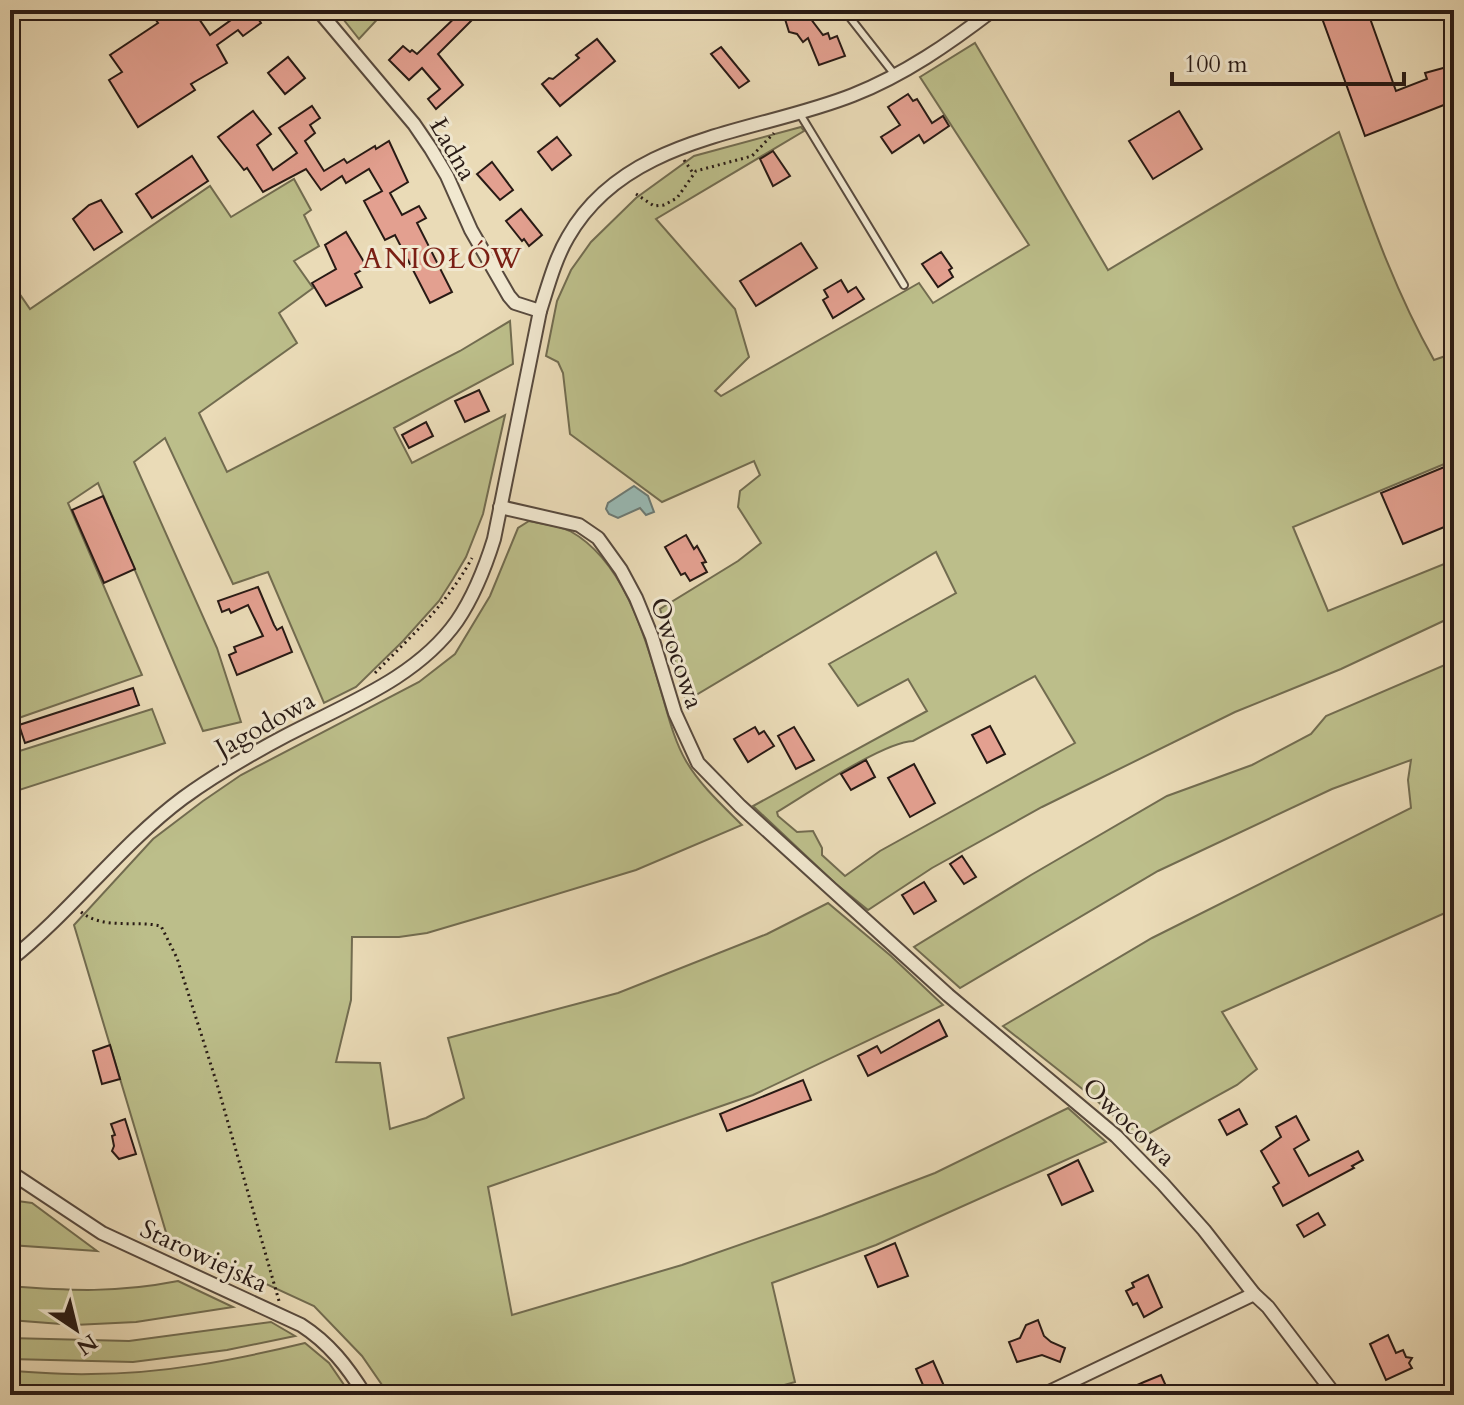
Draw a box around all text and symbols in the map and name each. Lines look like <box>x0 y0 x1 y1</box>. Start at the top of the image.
scale bar <box>1172 36 1404 86</box>
text: 100 m <box>1184 48 1248 81</box>
street label: Ładna <box>421 111 485 187</box>
district label: ANIOŁÓW <box>362 240 524 278</box>
street label: Owocowa <box>642 593 712 713</box>
street label: Jagodowa <box>206 682 321 768</box>
street label: Owocowa <box>1075 1070 1183 1174</box>
street label: Starowiejska <box>134 1211 274 1301</box>
north arrow <box>36 1289 116 1369</box>
text: N <box>70 1327 103 1362</box>

